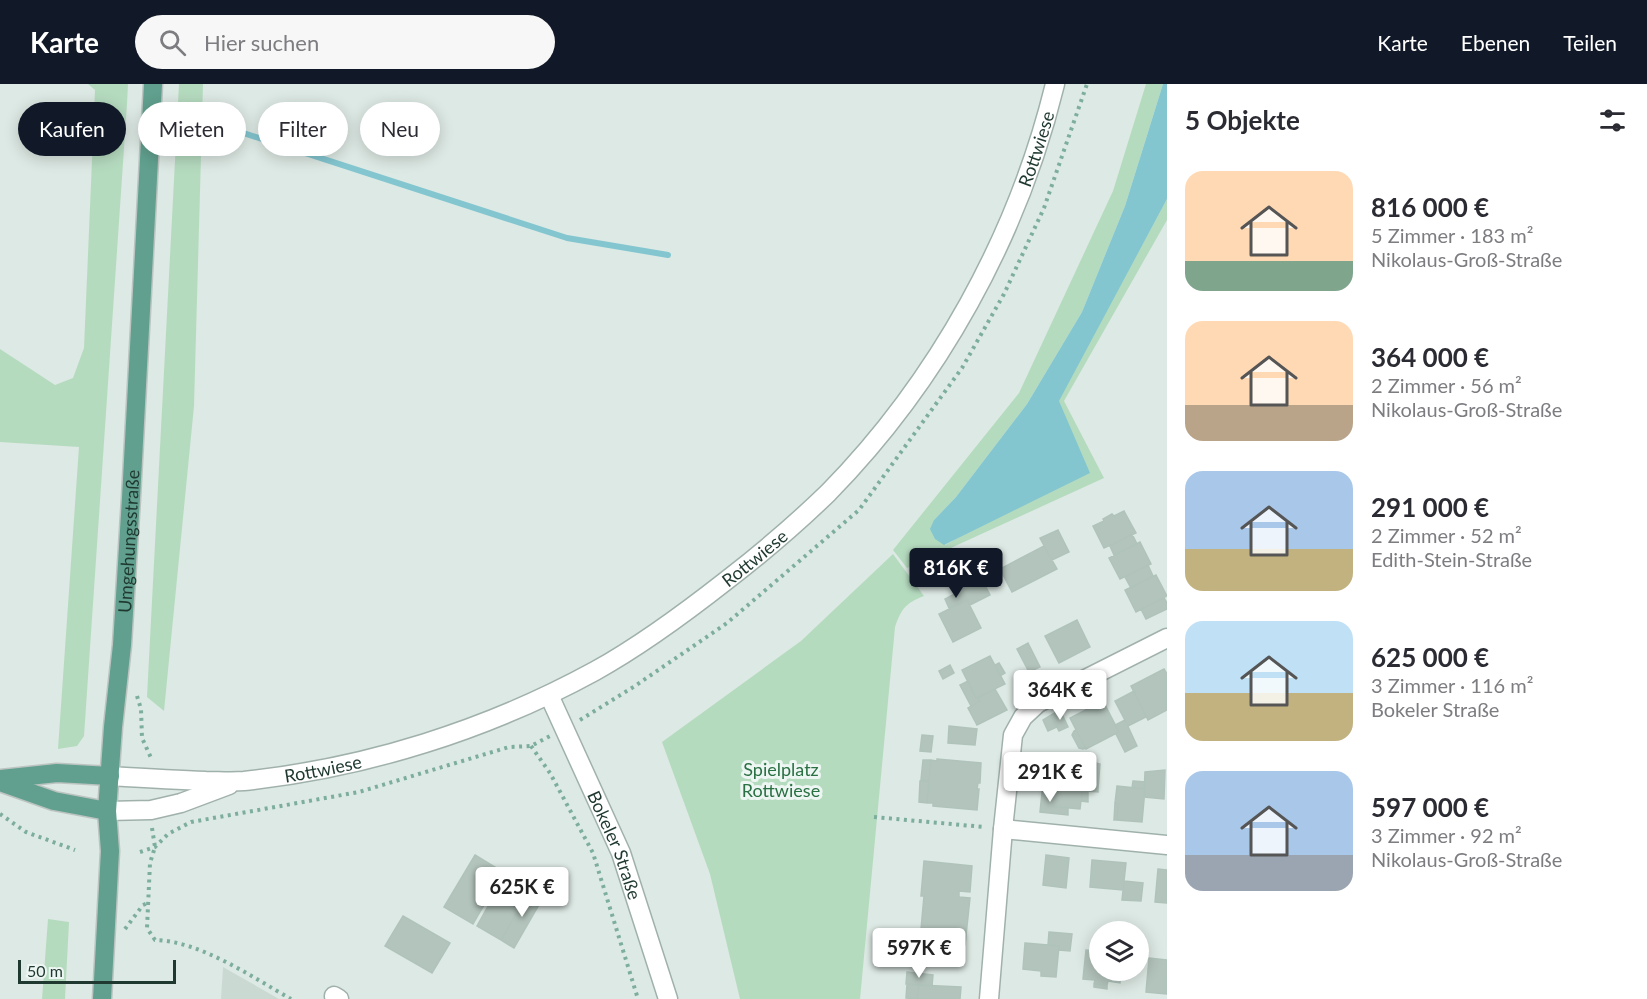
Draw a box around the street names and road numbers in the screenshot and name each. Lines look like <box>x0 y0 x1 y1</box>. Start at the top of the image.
street label: Rottwiese <box>1013 108 1058 190</box>
street label: Umgehungsstraße <box>113 469 143 613</box>
street label: Rottwiese <box>717 525 792 591</box>
street label: Rottwiese <box>283 750 364 787</box>
street label: Bokeler Straße <box>583 787 646 902</box>

